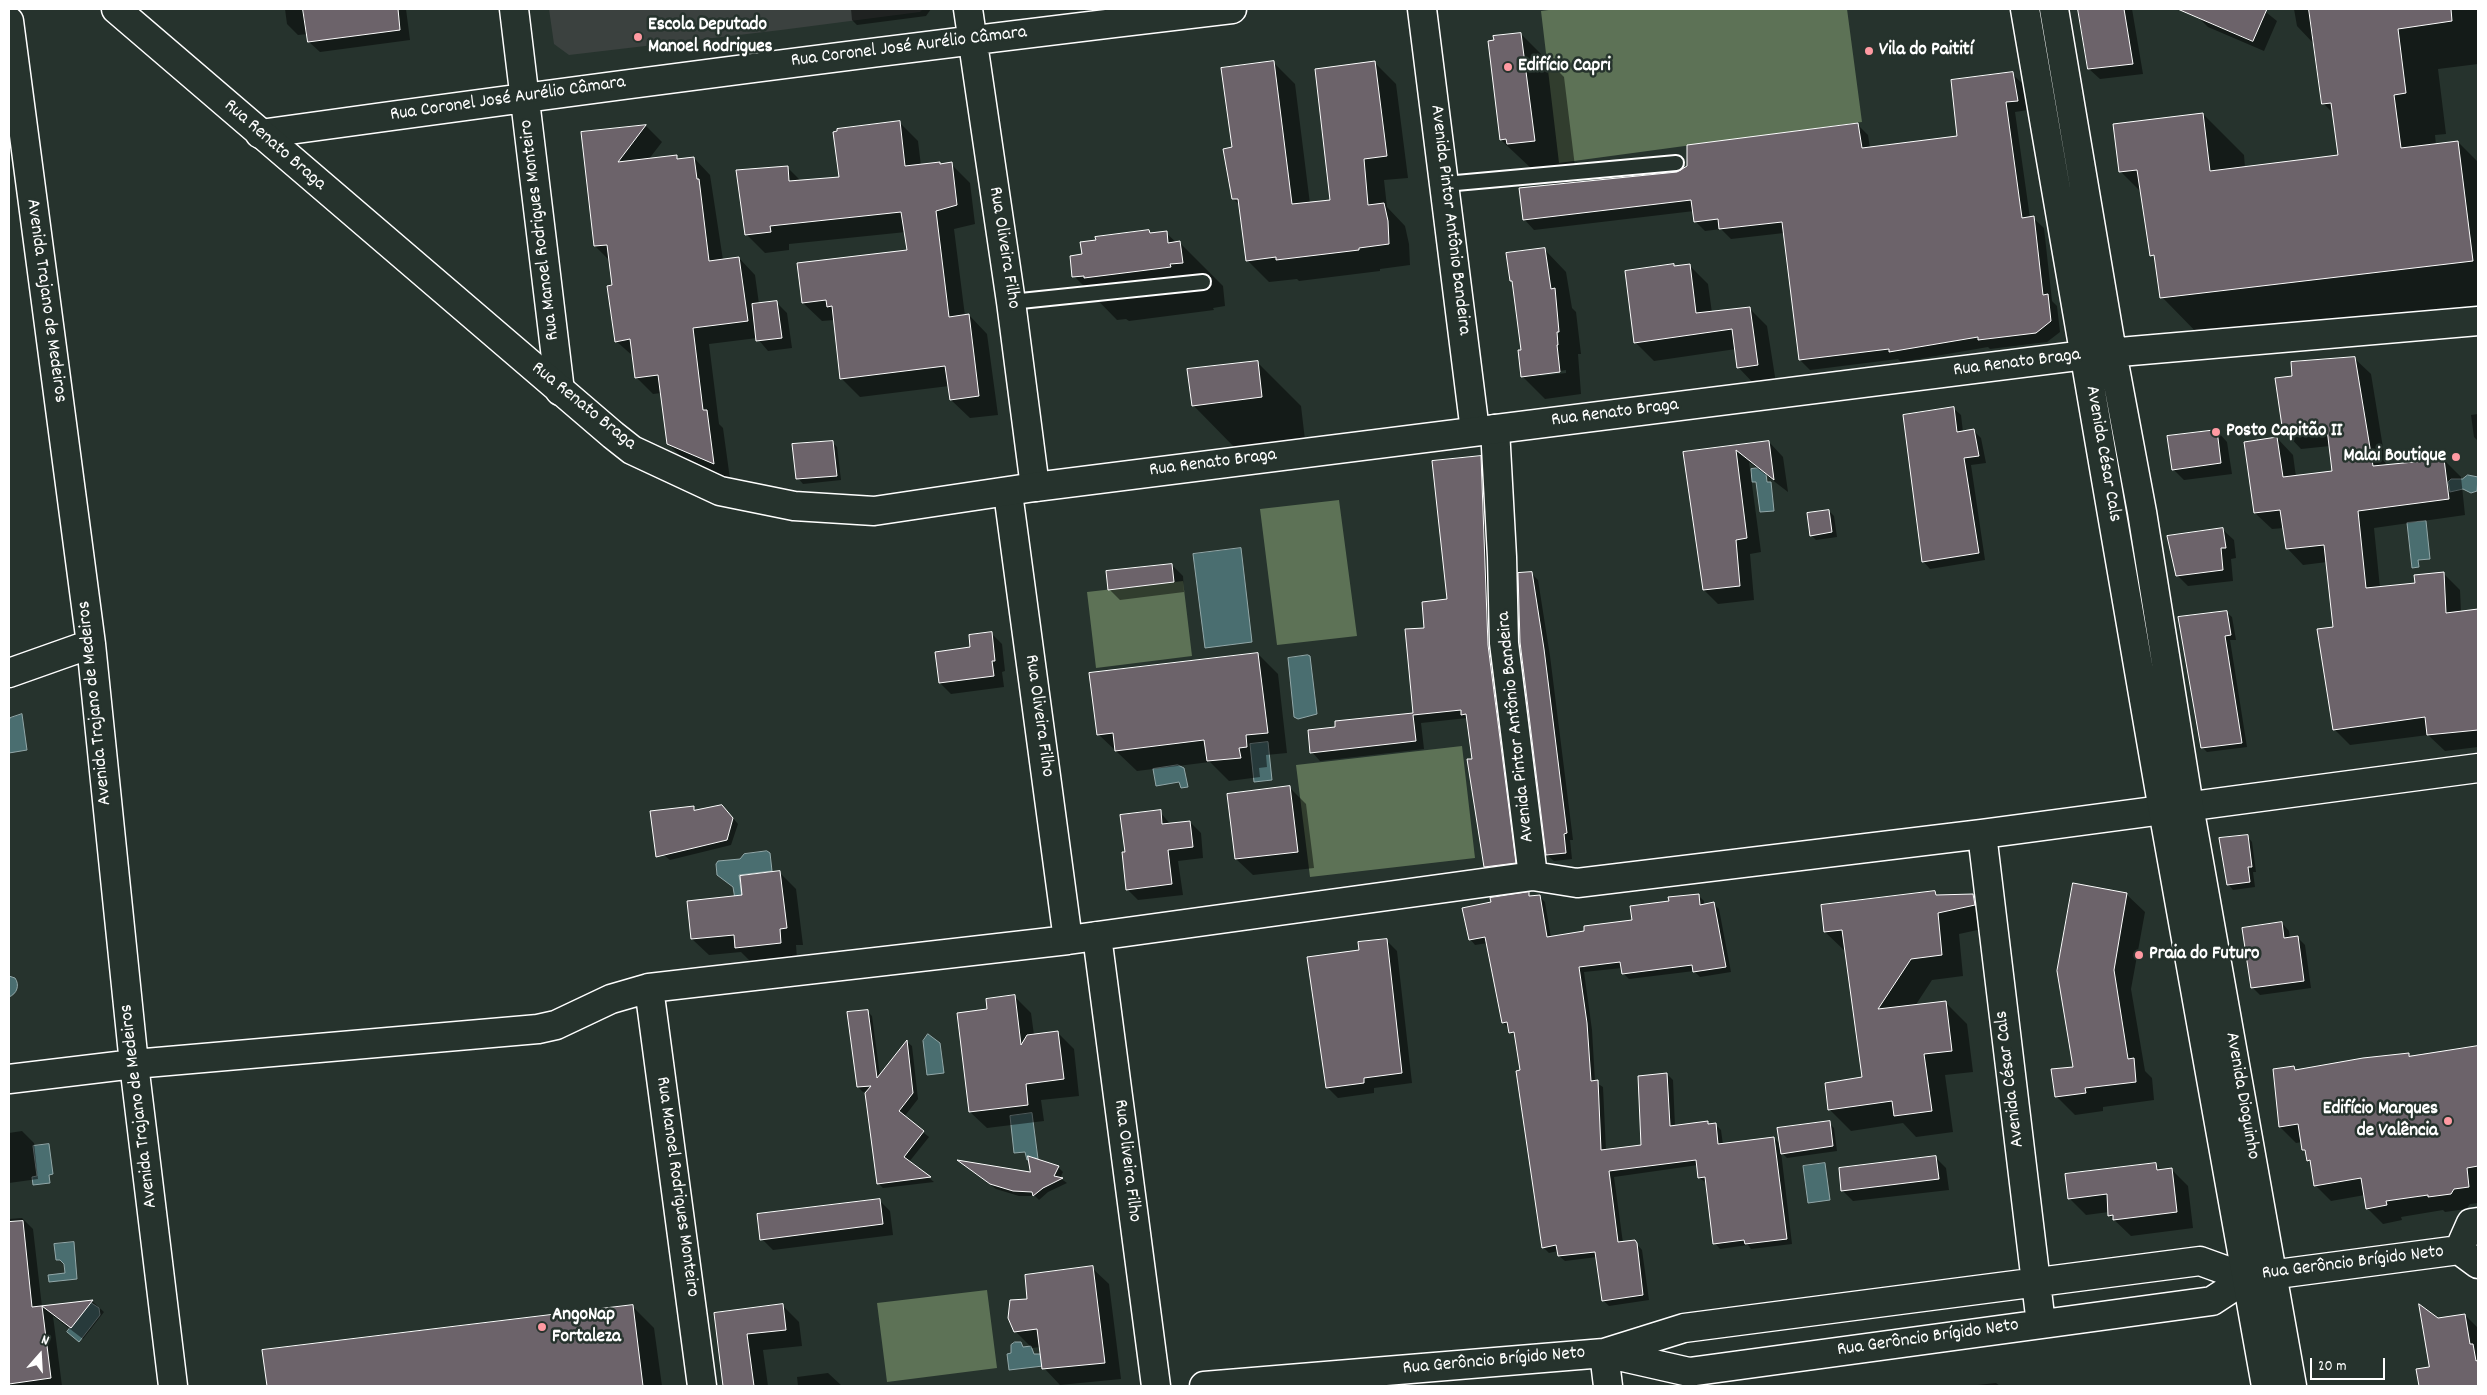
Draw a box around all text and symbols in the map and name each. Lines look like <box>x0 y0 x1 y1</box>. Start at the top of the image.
place label: Escola Deputado Manoel Rodrigues <box>648 15 773 59</box>
street label: Rua Coronel José Aurélio Câmara <box>790 22 1028 74</box>
marker: Escola Deputado Manoel Rodrigues <box>632 31 644 43</box>
place label: Vila do Paitití <box>1879 40 1973 62</box>
marker: Vila do Paitití <box>1863 45 1875 57</box>
place label: Edifício Capri <box>1518 56 1611 78</box>
marker: Edifício Capri <box>1502 61 1514 73</box>
street label: Rua Coronel José Aurélio Câmara <box>389 72 627 128</box>
street label: Rua Renato Braga <box>218 95 330 197</box>
street label: Avenida Pintor Antônio Bandeira <box>1424 104 1474 336</box>
street label: Rua Manoel Rodrigues Monteiro <box>516 118 566 342</box>
street label: Rua Oliveira Filho <box>982 185 1024 311</box>
street label: Avenida Trajano de Medeiros <box>19 198 71 404</box>
street label: Rua Renato Braga <box>1952 345 2082 383</box>
street label: Rua Renato Braga <box>526 358 640 456</box>
street label: Avenida César Cals <box>2079 384 2125 524</box>
street label: Rua Renato Braga <box>1550 395 1680 433</box>
place label: Posto Capitão II <box>2226 421 2343 443</box>
marker: Posto Capitão II <box>2210 426 2222 438</box>
street label: Rua Renato Braga <box>1148 445 1278 483</box>
place label: Malai Boutique <box>2344 446 2446 468</box>
marker: Malai Boutique <box>2450 451 2462 463</box>
street label: Avenida Trajano de Medeiros <box>74 600 118 806</box>
street label: Avenida Pintor Antônio Bandeira <box>1494 610 1540 844</box>
street label: Rua Oliveira Filho <box>1018 653 1058 779</box>
place label: Praia do Futuro <box>2149 944 2259 966</box>
marker: Praia do Futuro <box>2133 949 2145 961</box>
street label: Avenida Trajano de Medeiros <box>116 1003 164 1209</box>
street label: Avenida César Cals <box>1991 1009 2031 1149</box>
street label: Avenida Dioguinho <box>2219 1031 2263 1161</box>
street label: Rua Manoel Rodrigues Monteiro <box>649 1075 703 1299</box>
street label: Rua Oliveira Filho <box>1107 1098 1145 1224</box>
place label: Edifício Marques de Valência <box>2323 1099 2438 1143</box>
marker: Edifício Marques de Valência <box>2442 1115 2454 1127</box>
street label: Rua Gerôncio Brígido Neto <box>2261 1242 2445 1286</box>
place label: AngoNap Fortaleza <box>552 1305 621 1349</box>
street label: Rua Gerôncio Brígido Neto <box>1836 1315 2020 1363</box>
marker: AngoNap Fortaleza <box>536 1321 548 1333</box>
north arrow <box>15 1330 65 1380</box>
text: N <box>38 1330 51 1351</box>
street label: Rua Gerôncio Brígido Neto <box>1402 1343 1586 1381</box>
scale bar <box>2312 1348 2387 1380</box>
text: 20 m <box>2318 1356 2346 1378</box>

